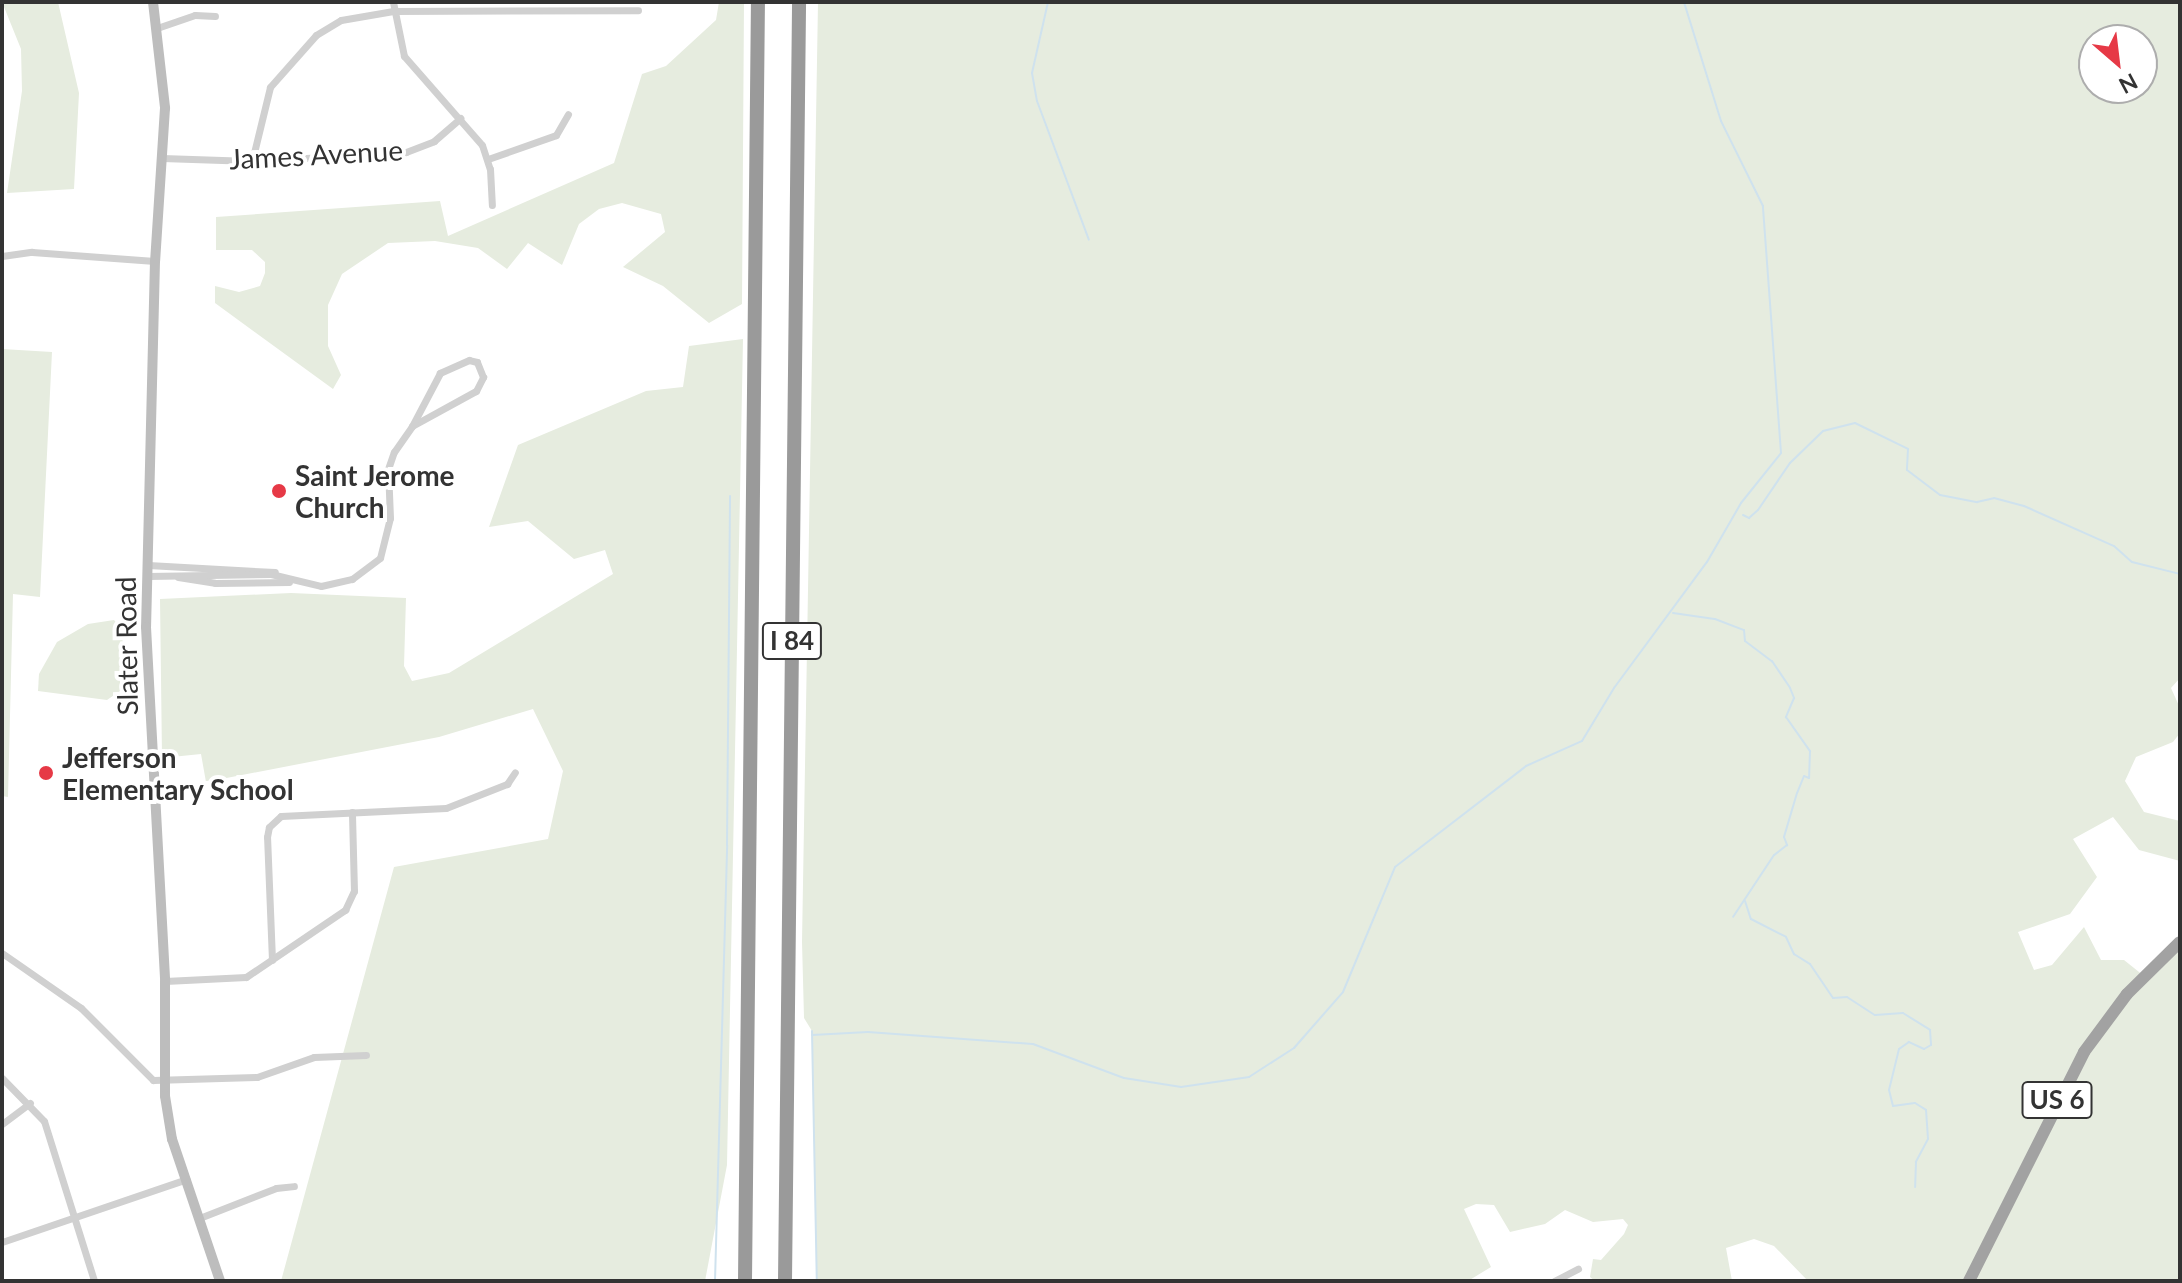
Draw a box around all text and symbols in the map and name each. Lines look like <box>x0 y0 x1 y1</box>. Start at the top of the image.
north arrow <box>2078 24 2158 104</box>
text: N <box>2115 68 2142 100</box>
street label: James Avenue <box>228 133 404 175</box>
place label: Saint Jerome Church <box>295 458 455 524</box>
marker: Saint Jerome Church <box>270 482 288 500</box>
street label: Slater Road <box>108 576 144 716</box>
road number: I 84 <box>760 619 824 663</box>
place label: Jefferson Elementary School <box>62 740 294 806</box>
marker: Jefferson Elementary School <box>37 764 55 782</box>
road number: US 6 <box>2021 1078 2093 1122</box>

